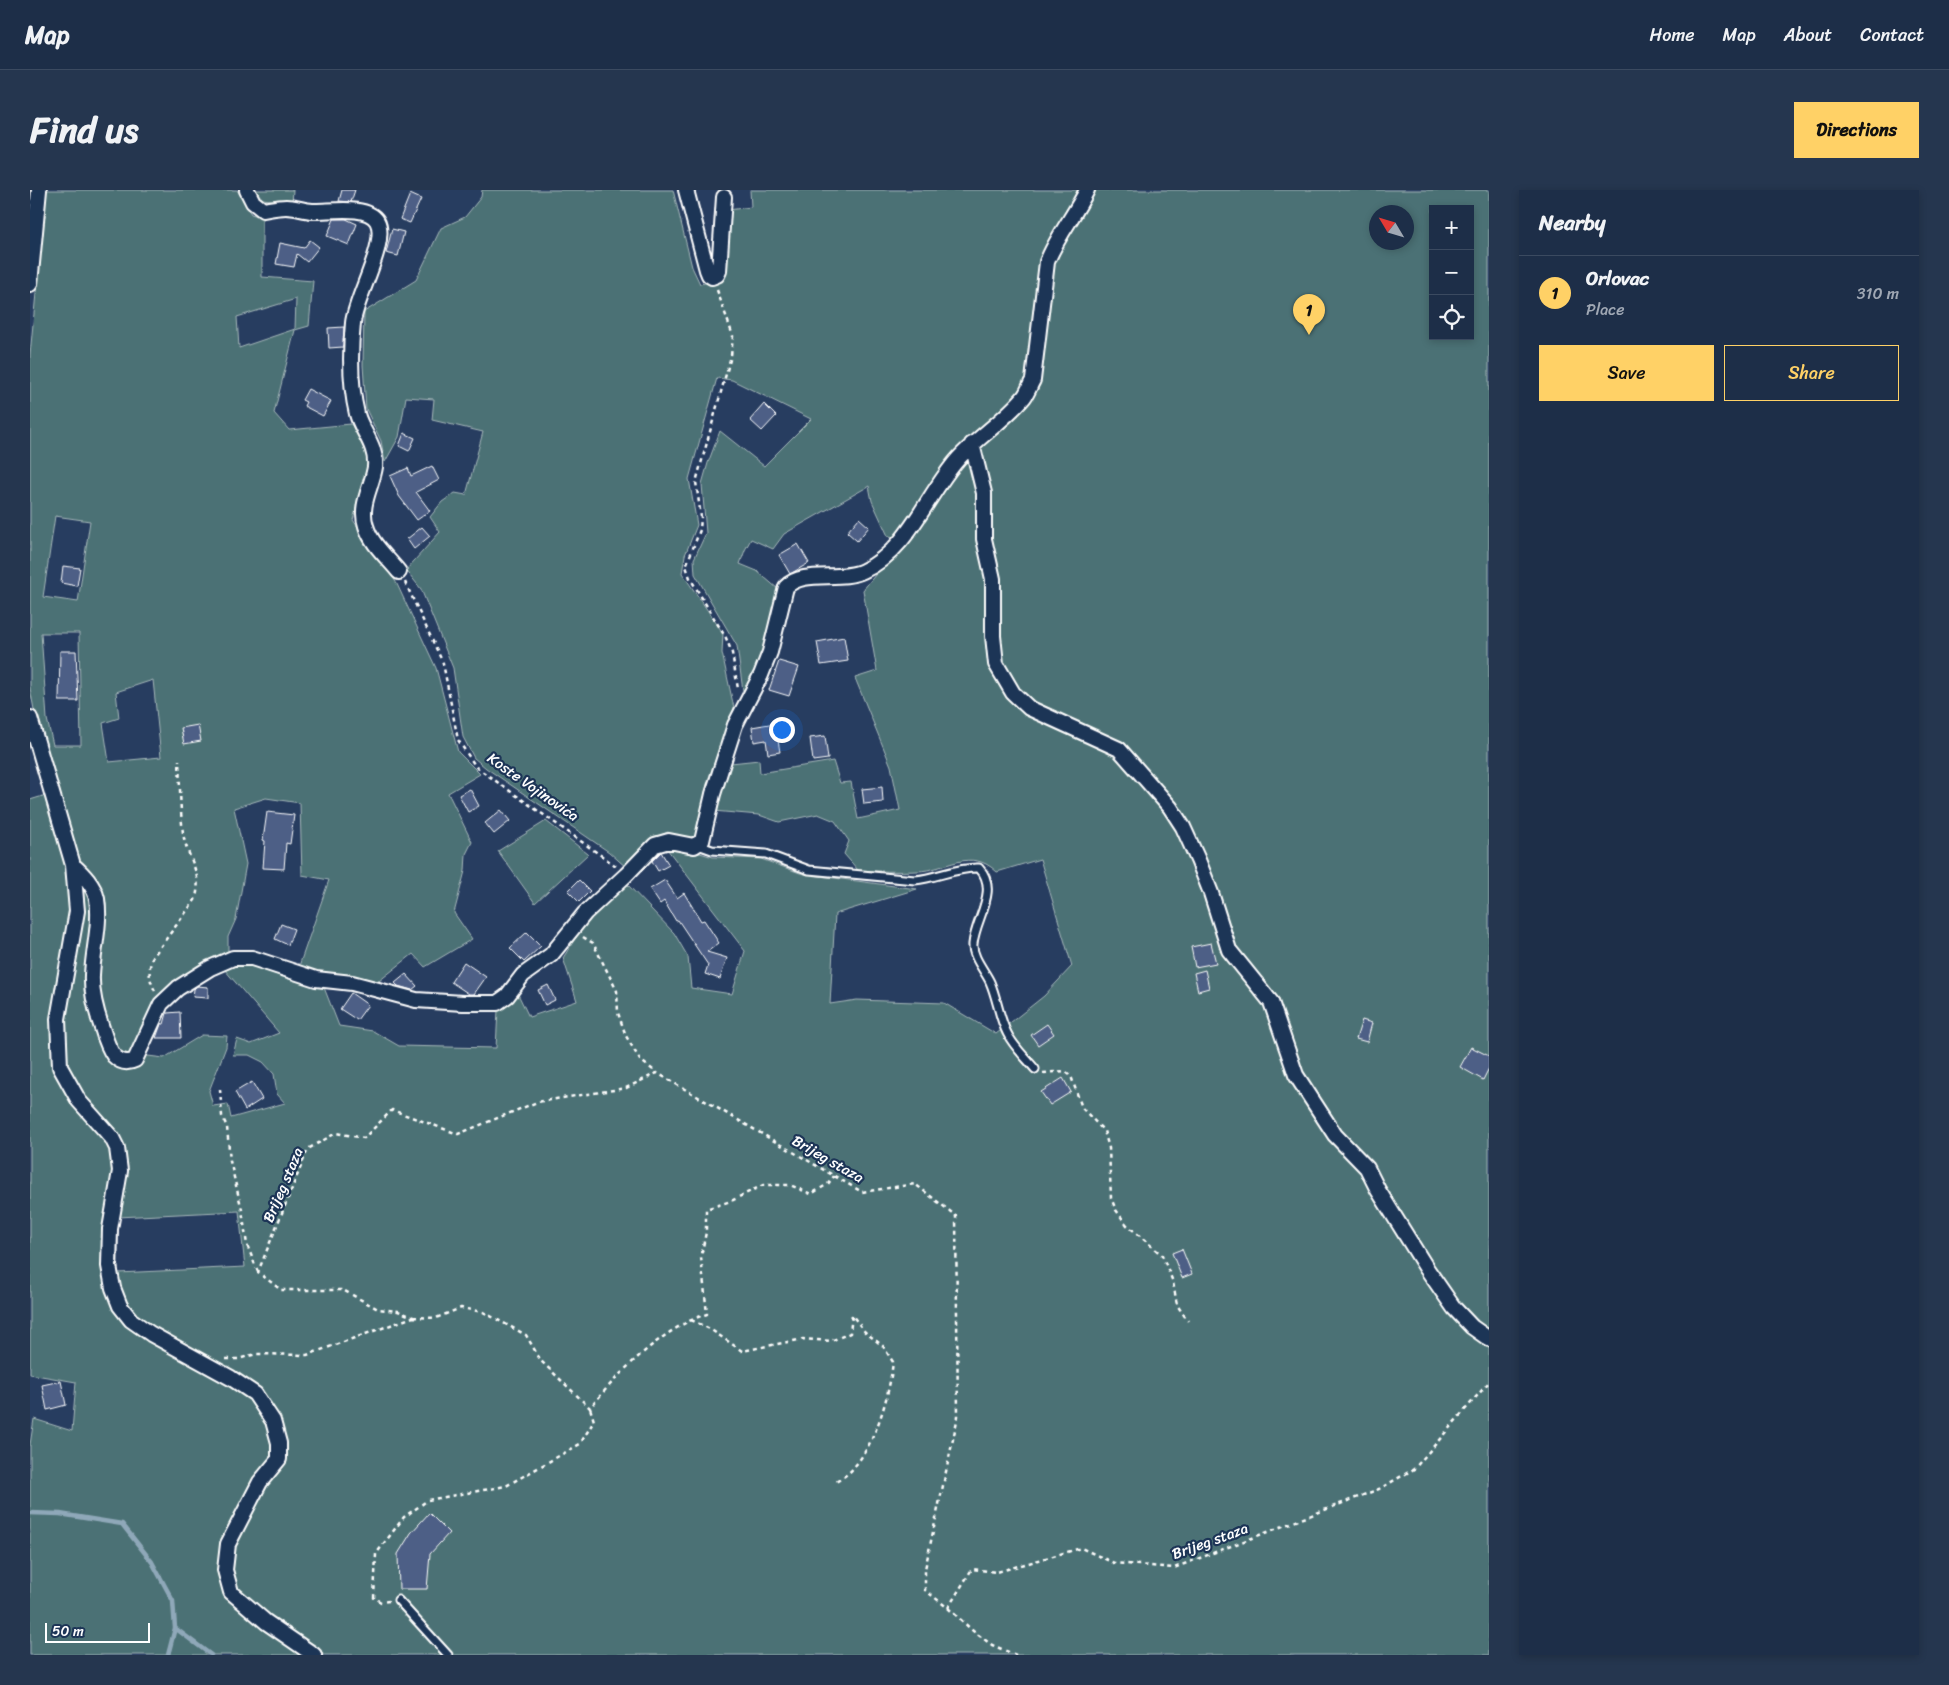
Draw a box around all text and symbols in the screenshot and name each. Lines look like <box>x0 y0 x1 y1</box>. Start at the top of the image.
text: Map <box>25 14 69 56</box>
text: Home <box>1650 19 1695 51</box>
text: Map <box>1723 19 1756 51</box>
text: About <box>1784 19 1832 51</box>
text: Contact <box>1860 19 1924 51</box>
text: Find us <box>30 99 138 161</box>
button: Directions <box>1794 102 1919 158</box>
text: Nearby <box>1539 204 1605 242</box>
north arrow <box>1369 205 1414 250</box>
map controls <box>1429 205 1474 340</box>
button: + <box>1429 205 1474 250</box>
button: − <box>1429 250 1474 295</box>
text: Orlovac <box>1586 262 1649 295</box>
text: 1 <box>1552 279 1558 308</box>
text: 310 m <box>1857 279 1899 308</box>
pin: 1 <box>1293 294 1325 335</box>
button: locate <box>1429 295 1474 340</box>
text: Place <box>1586 295 1625 324</box>
button: Save <box>1539 345 1714 401</box>
button: Share <box>1724 345 1899 401</box>
your location <box>769 717 795 743</box>
street label: Koste Vojinovića <box>482 746 585 829</box>
street label: Brijeg staza <box>787 1128 869 1190</box>
street label: Brijeg staza <box>256 1143 311 1227</box>
street label: Brijeg staza <box>1168 1515 1252 1567</box>
text: 50 m <box>52 1619 84 1644</box>
scale bar <box>45 1620 150 1643</box>

